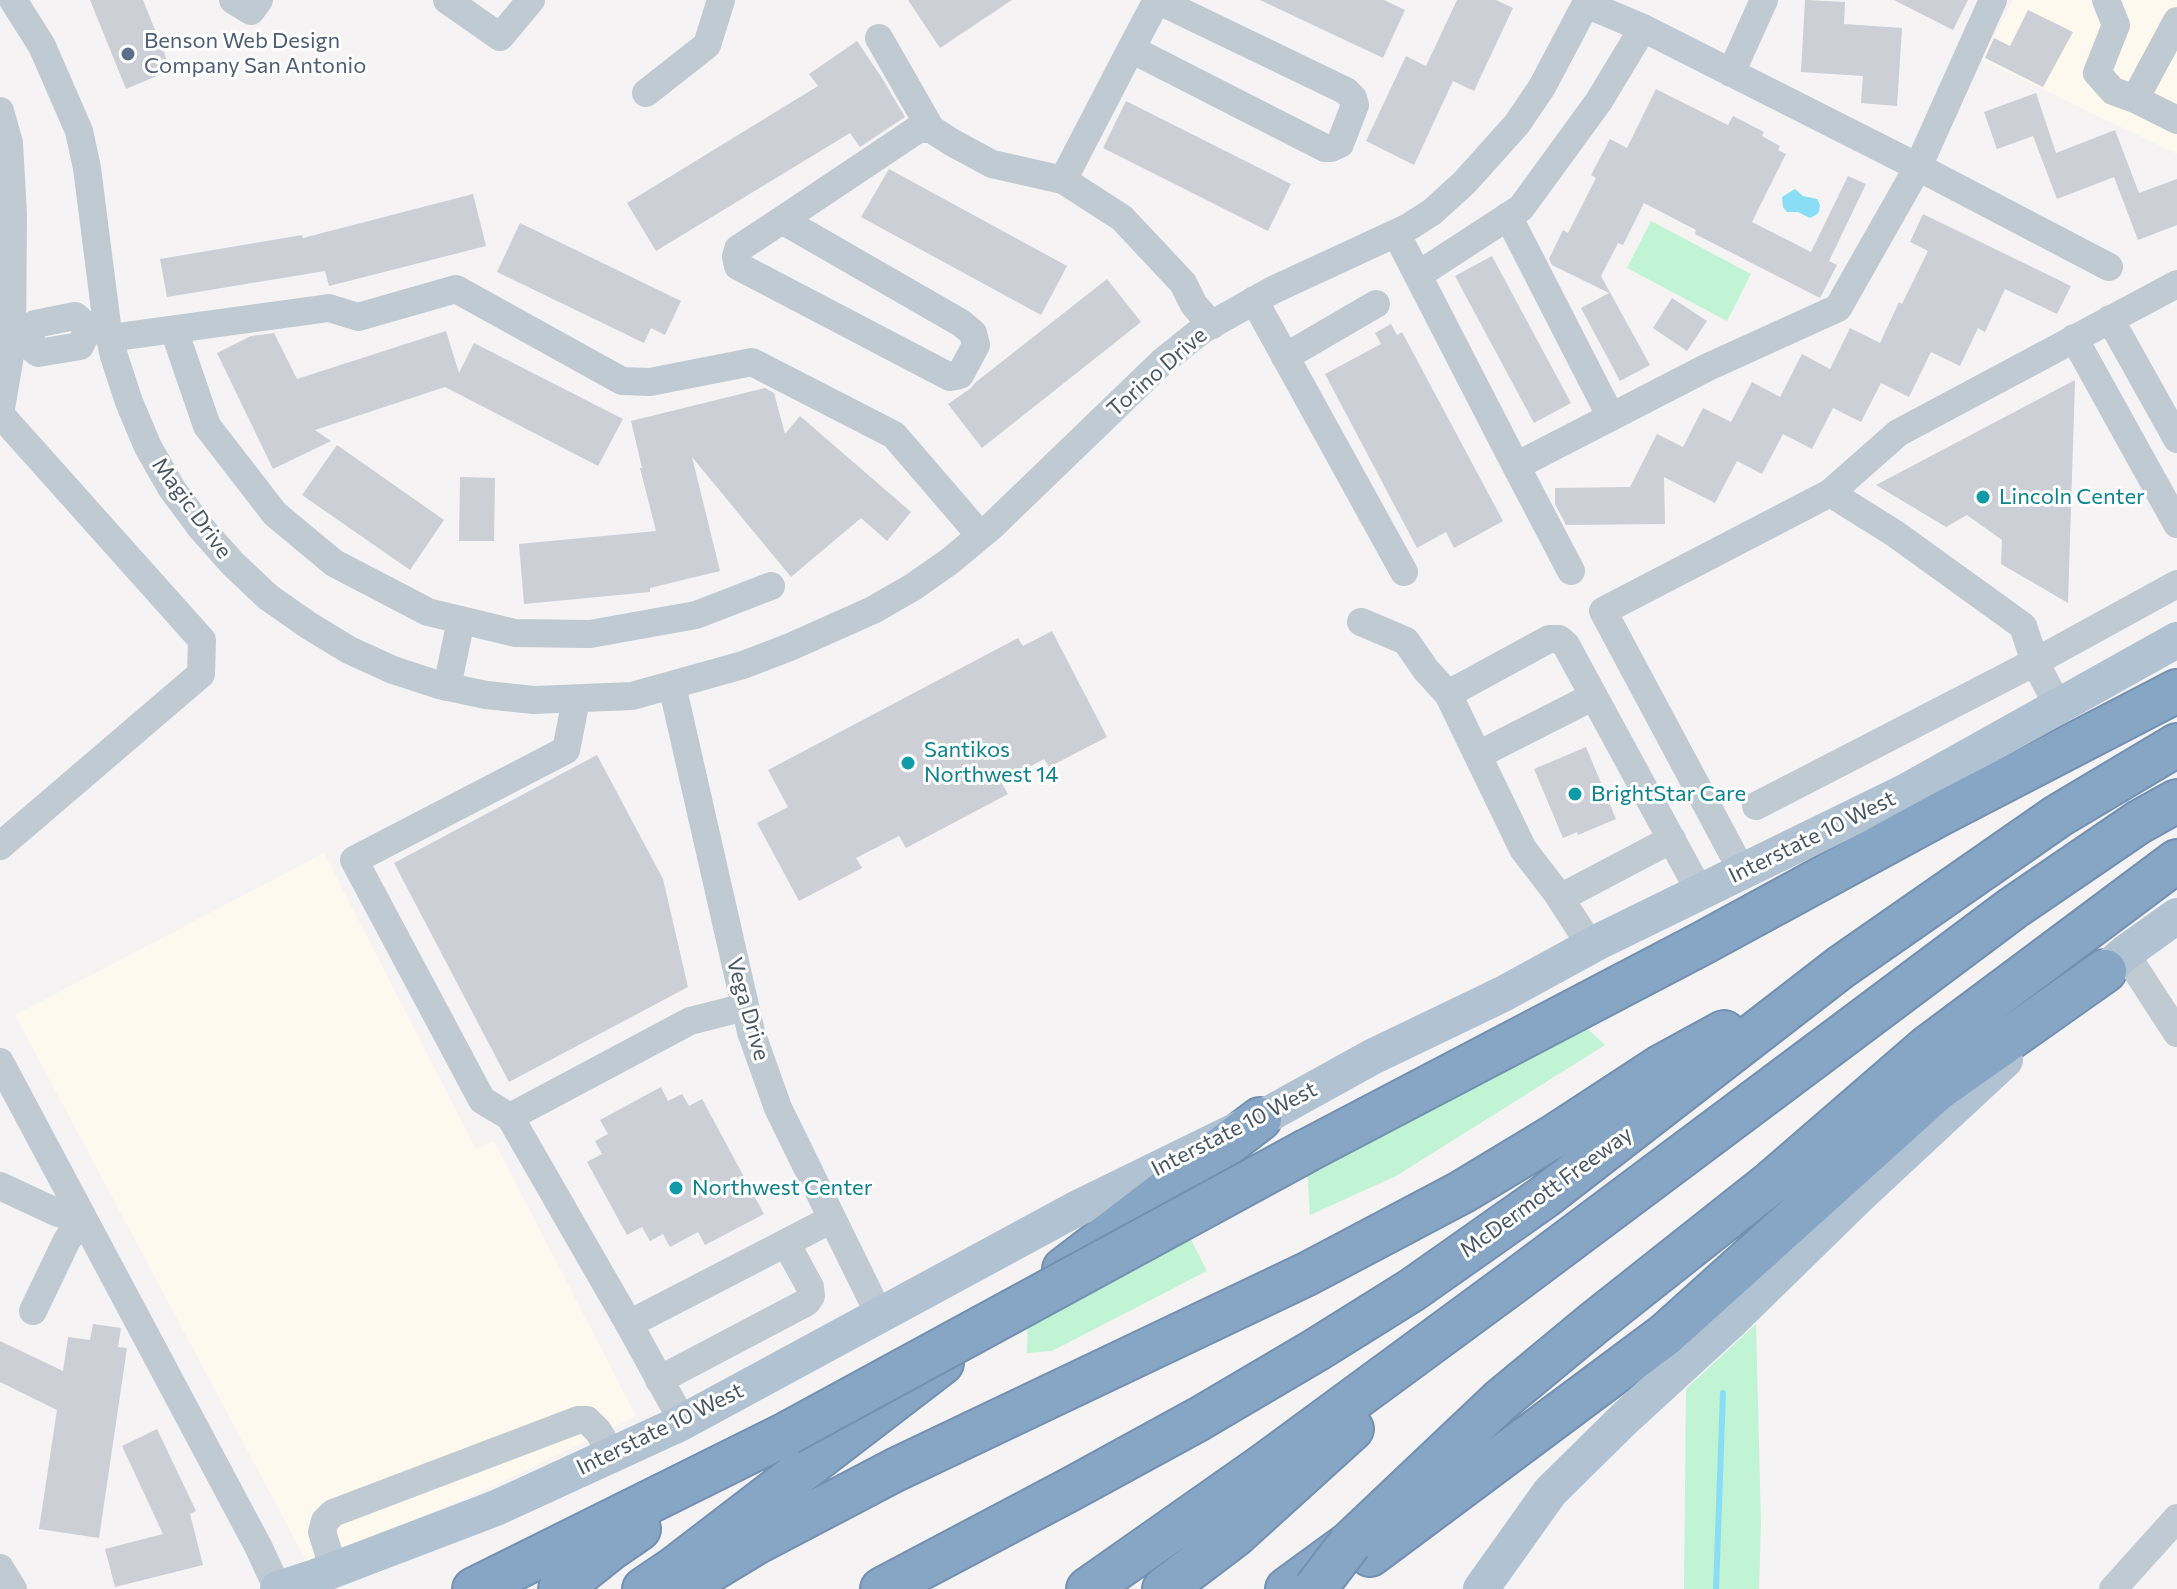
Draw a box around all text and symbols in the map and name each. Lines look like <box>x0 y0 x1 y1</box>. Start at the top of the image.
place label: Benson Web Design Company San Antonio <box>144 28 366 80</box>
marker: Benson Web Design Company San Antonio <box>119 45 137 63</box>
street label: Torino Drive <box>1102 322 1212 422</box>
street label: Magic Drive <box>147 452 237 564</box>
place label: Lincoln Center <box>1999 484 2145 510</box>
marker: Lincoln Center <box>1974 488 1992 506</box>
place label: Santikos Northwest 14 <box>924 737 1059 788</box>
marker: Santikos Northwest 14 <box>899 754 917 772</box>
place label: BrightStar Care <box>1591 781 1746 807</box>
marker: BrightStar Care <box>1566 785 1584 803</box>
street label: Interstate 10 West <box>1724 785 1900 889</box>
street label: Vega Drive <box>721 955 775 1063</box>
street label: Interstate 10 West <box>1147 1076 1321 1182</box>
street label: McDermott Freeway <box>1455 1121 1637 1263</box>
place label: Northwest Center <box>692 1175 872 1201</box>
marker: Northwest Center <box>667 1179 685 1197</box>
street label: Interstate 10 West <box>572 1377 748 1481</box>

